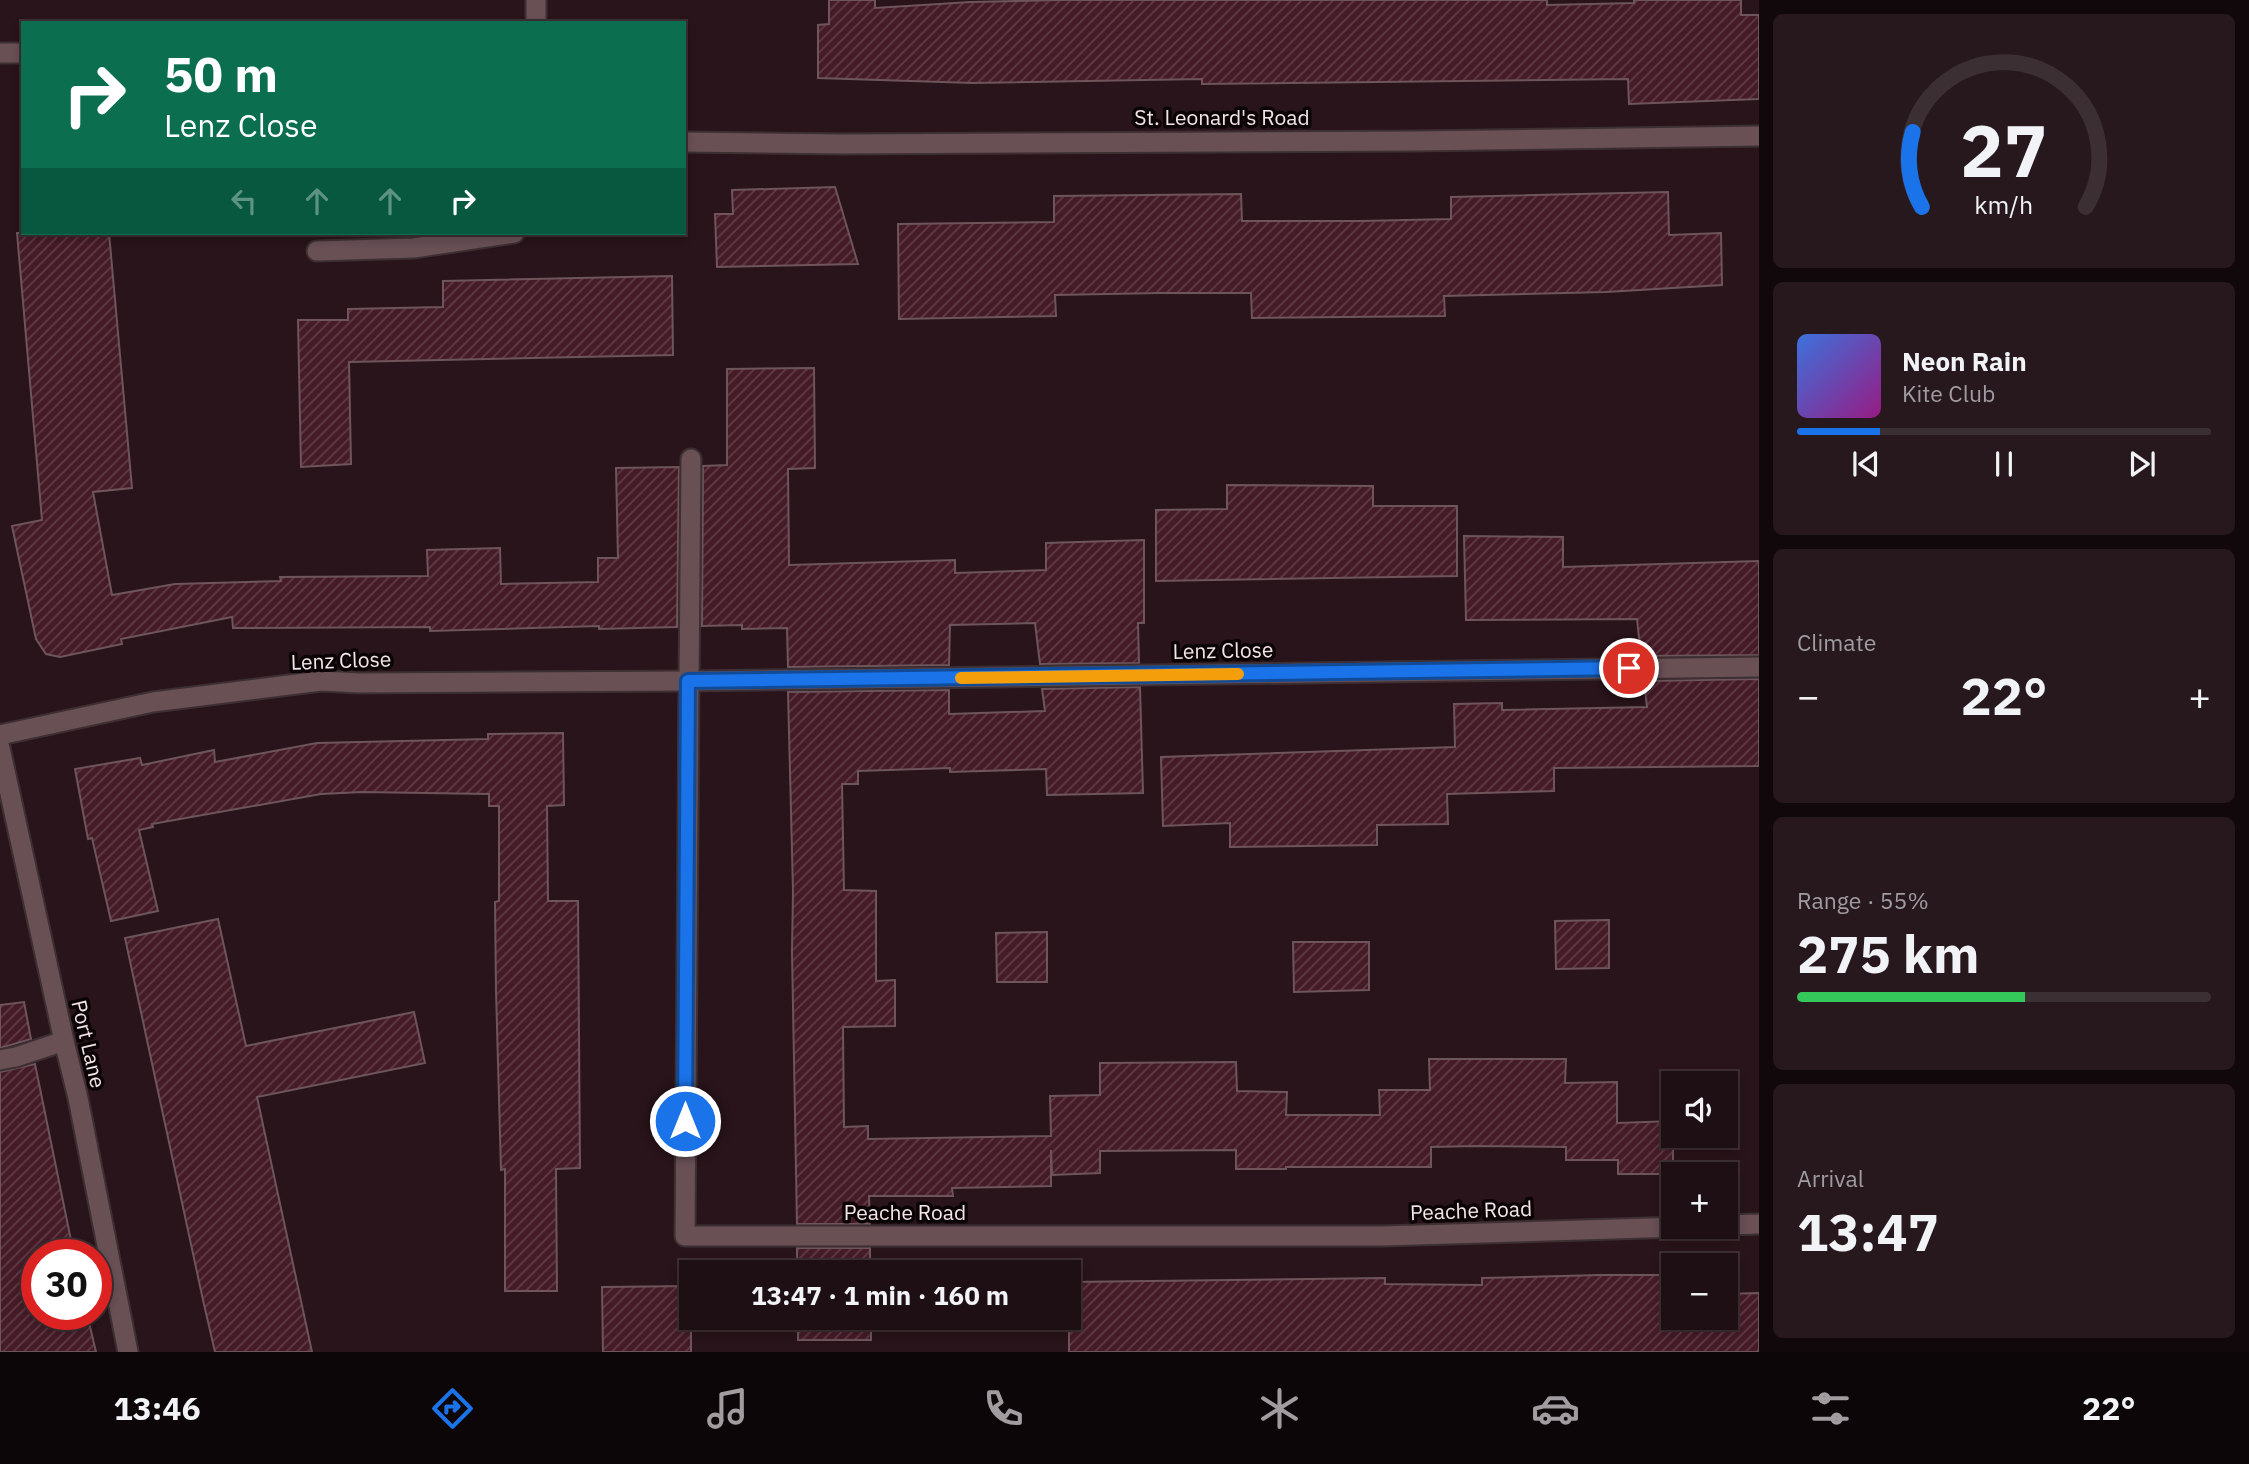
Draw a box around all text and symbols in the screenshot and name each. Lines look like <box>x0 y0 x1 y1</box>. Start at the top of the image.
text: 50 m <box>164 42 278 105</box>
icon: right <box>49 49 140 140</box>
text: 27 <box>1960 102 2048 197</box>
street label: St. Leonard's Road <box>1134 103 1310 131</box>
text: Lenz Close <box>164 104 318 146</box>
icon: left <box>225 182 263 220</box>
icon: ahead <box>298 182 336 220</box>
icon: ahead <box>371 182 409 220</box>
icon: right <box>444 182 482 220</box>
text: km/h <box>1975 188 2033 221</box>
text: Neon Rain <box>1902 344 2027 378</box>
text: Kite Club <box>1902 378 1995 408</box>
icon: previous <box>1847 445 1885 483</box>
icon: pause <box>1985 445 2023 483</box>
icon: next <box>2123 445 2161 483</box>
text: Climate <box>1797 627 1876 657</box>
street label: Lenz Close <box>1172 635 1274 665</box>
pin <box>1599 638 1659 698</box>
street label: Lenz Close <box>290 644 392 676</box>
icon: arrive <box>1610 649 1648 687</box>
text: 22° <box>1961 662 2047 729</box>
text: − <box>1797 671 1820 720</box>
text: + <box>2188 671 2211 720</box>
text: Range · 55% <box>1797 885 1929 915</box>
text: 275 km <box>1797 920 1979 987</box>
street label: Port Lane <box>65 997 113 1090</box>
map controls <box>1661 1071 1738 1330</box>
button: sound <box>1661 1071 1738 1148</box>
position arrow <box>648 1084 722 1158</box>
button: + <box>1661 1162 1738 1239</box>
text: Arrival <box>1797 1163 1864 1193</box>
street label: Peache Road <box>1409 1194 1533 1226</box>
street label: Peache Road <box>844 1198 966 1226</box>
text: 13:47 <box>1797 1198 1939 1265</box>
speed limit sign: 30 <box>21 1239 112 1330</box>
button: − <box>1661 1253 1738 1330</box>
text: 13:47 · 1 min · 160 m <box>751 1278 1009 1312</box>
icon: directions <box>428 1384 477 1433</box>
icon: music <box>703 1384 752 1433</box>
icon: phone <box>979 1384 1028 1433</box>
icon: climate <box>1255 1384 1304 1433</box>
icon: car <box>1531 1384 1580 1433</box>
icon: filters <box>1806 1384 1855 1433</box>
text: 13:46 <box>113 1387 201 1429</box>
text: 22° <box>2082 1387 2136 1429</box>

